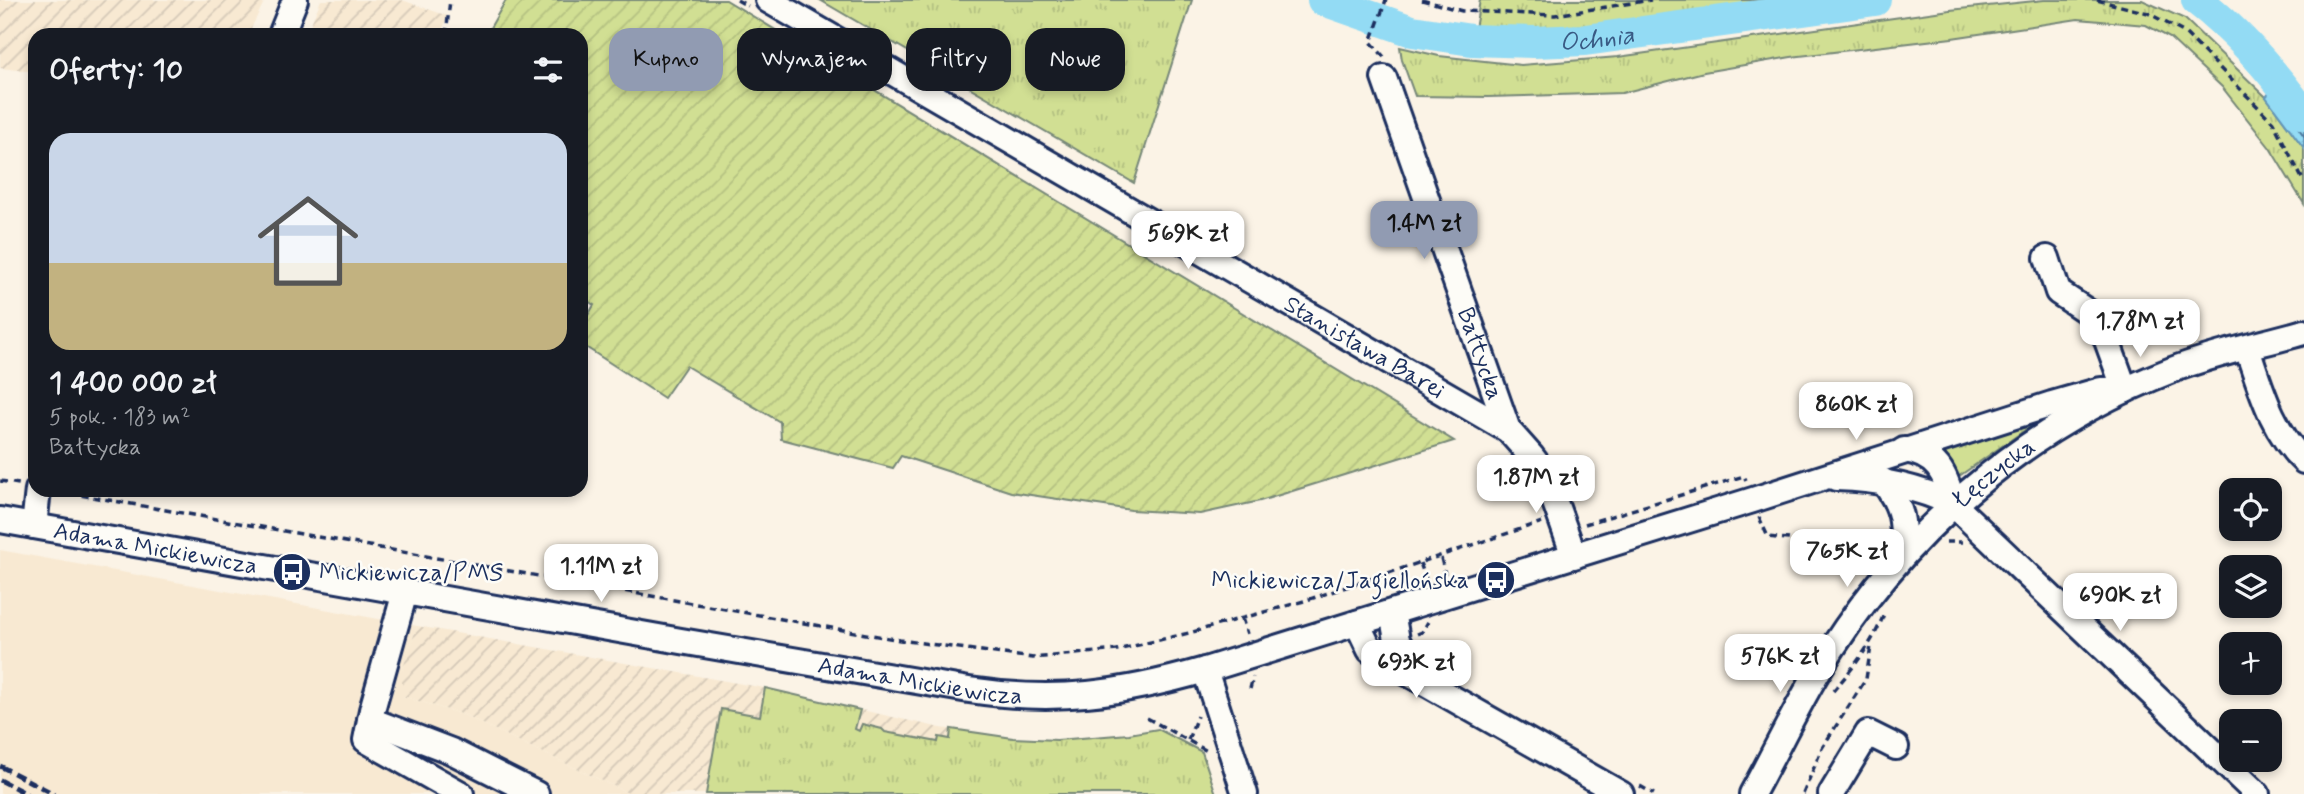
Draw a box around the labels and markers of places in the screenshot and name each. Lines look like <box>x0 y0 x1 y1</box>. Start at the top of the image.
pin: 1.4M zł <box>1359 202 1489 261</box>
pin: 569K zł <box>1123 212 1253 271</box>
pin: 1.78M zł <box>2068 300 2212 359</box>
pin: 860K zł <box>1791 382 1921 442</box>
pin: 1.87M zł <box>1464 456 1608 515</box>
pin: 765K zł <box>1782 530 1912 589</box>
pin: 1.11M zł <box>529 544 673 604</box>
bus stop icon: Mickiewicza/PMS <box>271 551 313 593</box>
place label: Mickiewicza/PMS <box>319 558 503 589</box>
bus stop icon: Mickiewicza/Jagiellońska <box>1475 559 1517 601</box>
place label: Mickiewicza/Jagiellońska <box>1211 566 1469 600</box>
pin: 690K zł <box>2055 574 2185 633</box>
pin: 576K zł <box>1715 634 1845 694</box>
pin: 693K zł <box>1351 640 1481 700</box>

